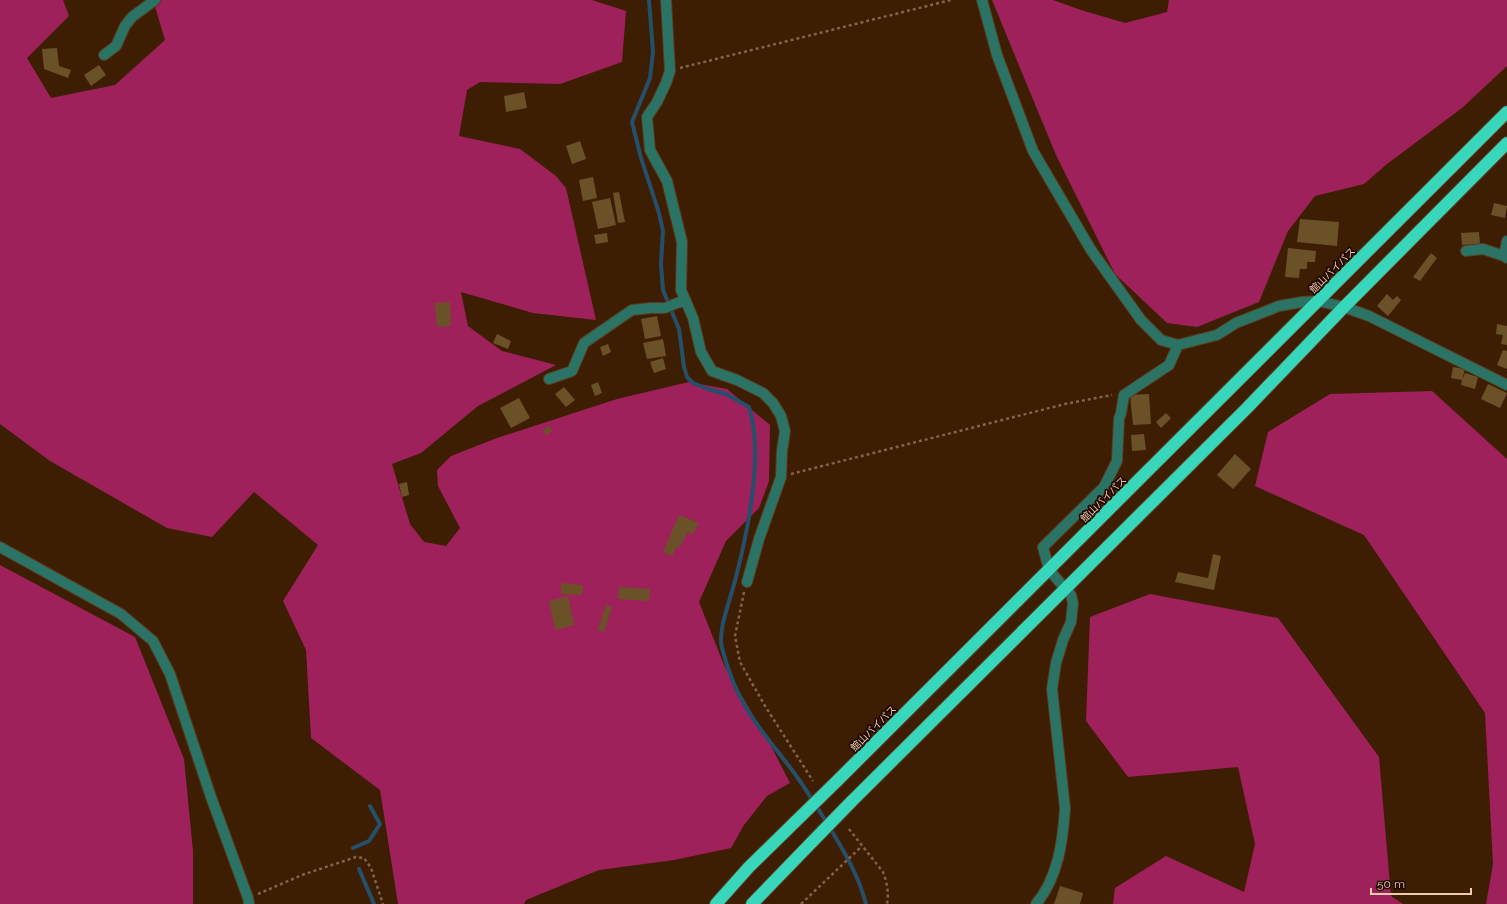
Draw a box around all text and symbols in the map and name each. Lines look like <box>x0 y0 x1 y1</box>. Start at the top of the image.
street label: 館山バイパス <box>1307 245 1357 295</box>
street label: 館山バイパス <box>1078 474 1128 524</box>
street label: 館山バイパス <box>848 703 898 753</box>
scale bar <box>1371 870 1471 896</box>
text: 50 m <box>1377 877 1405 891</box>

